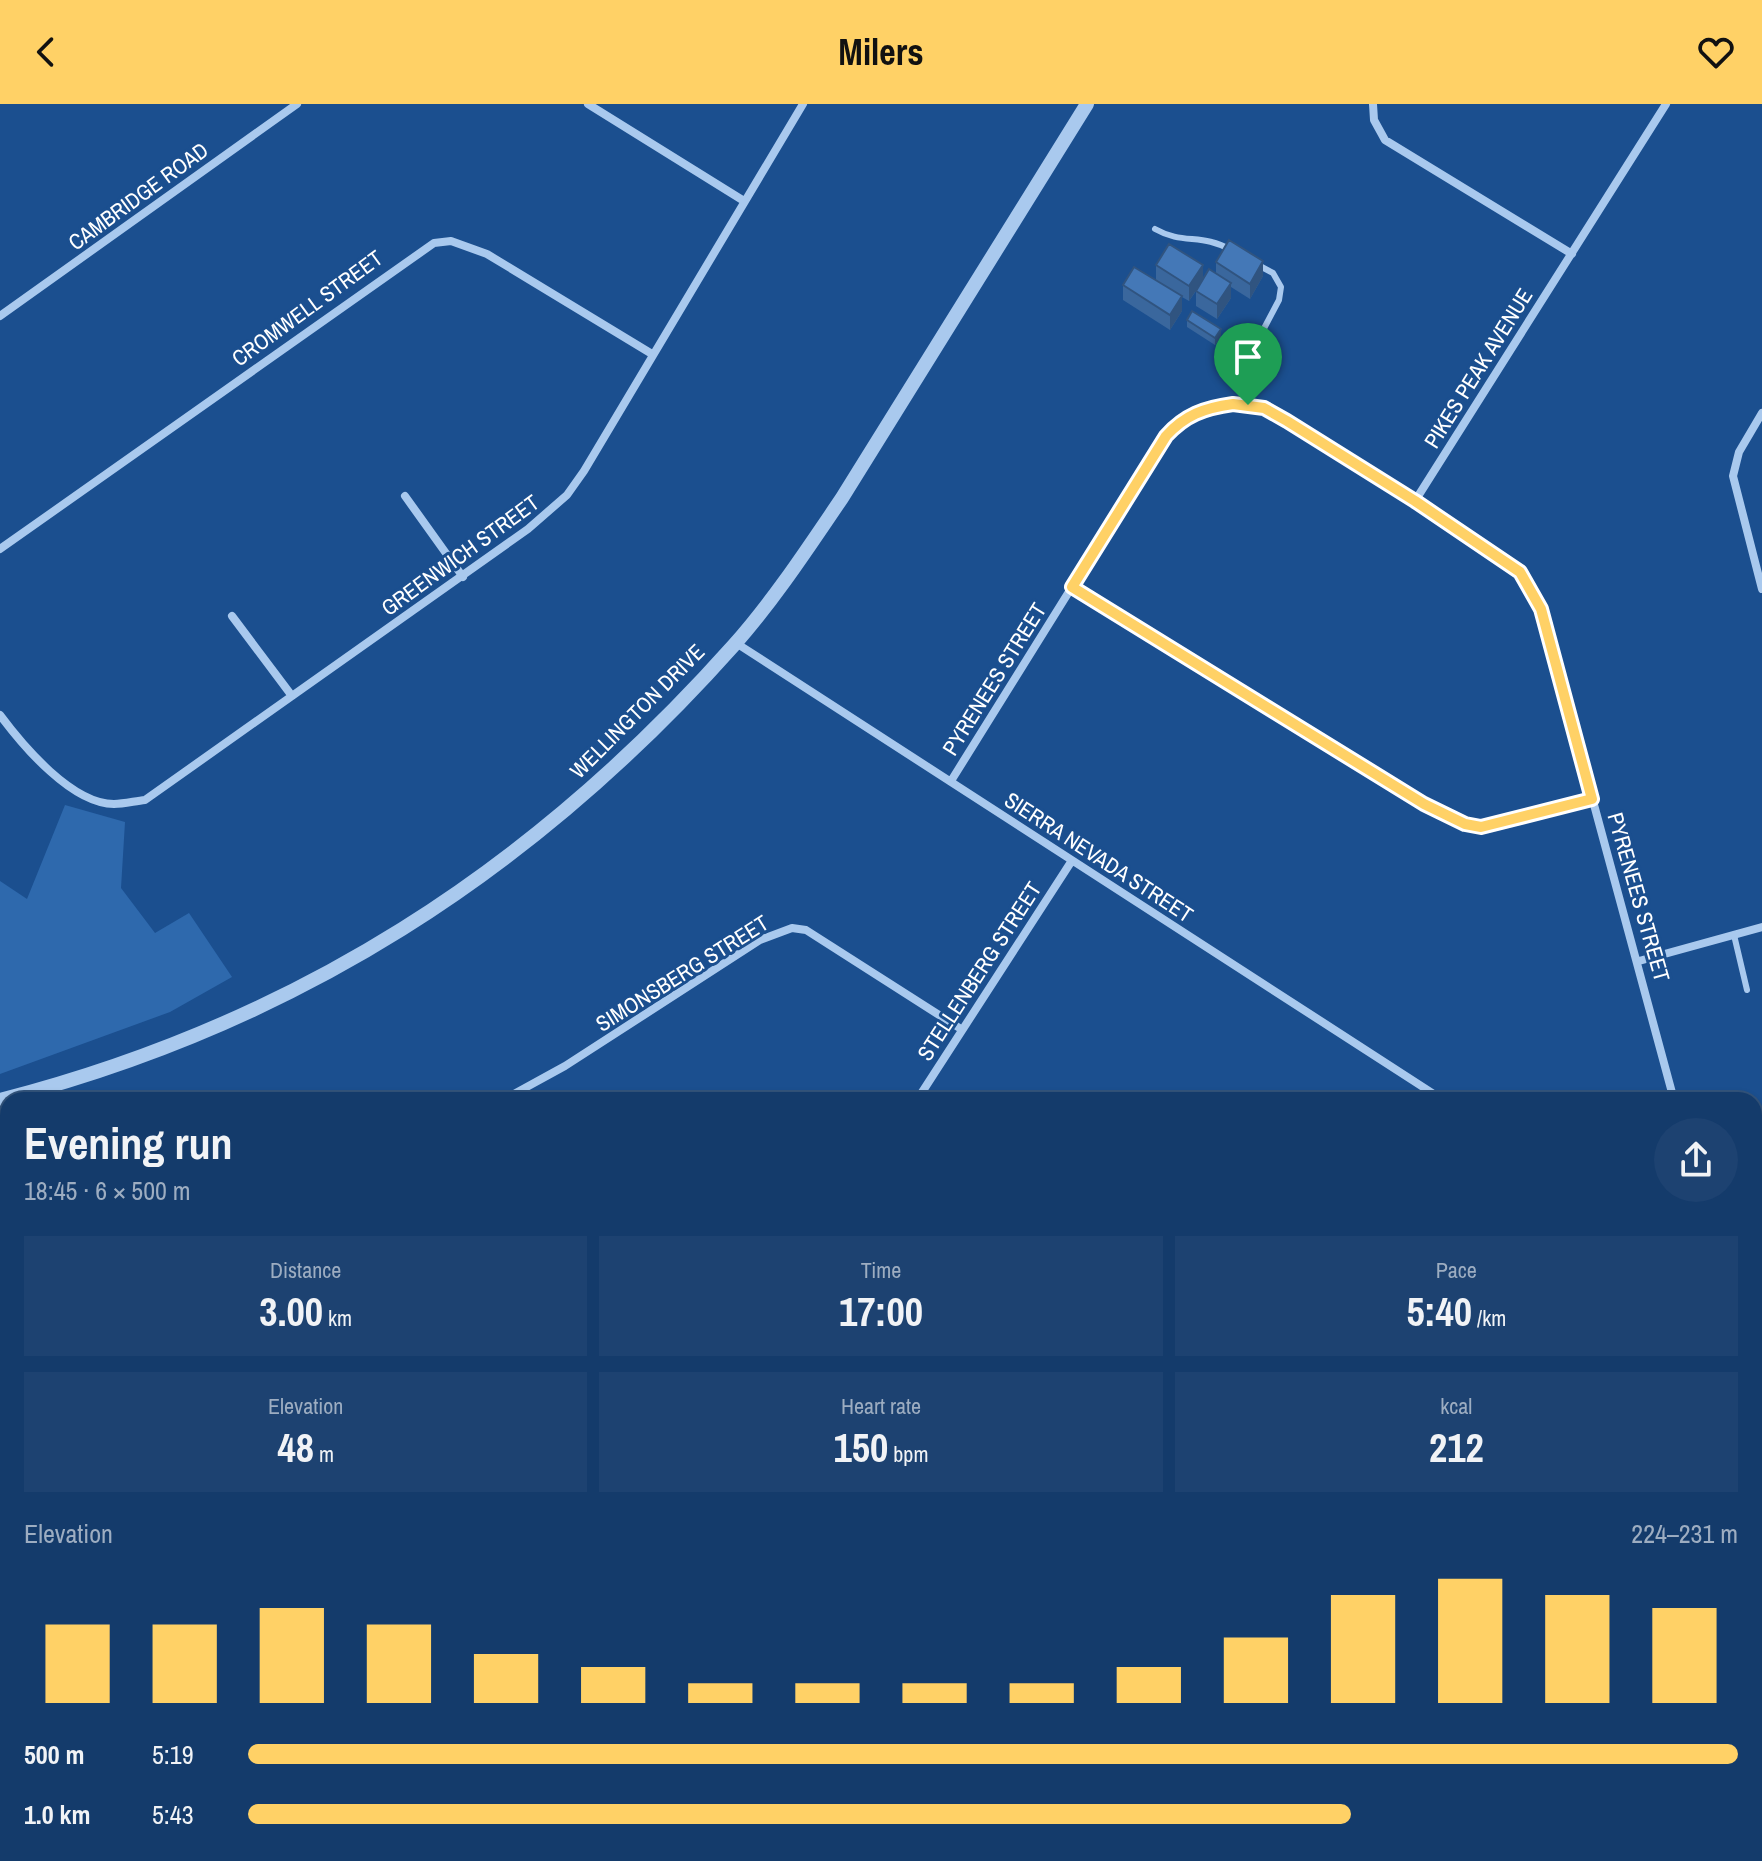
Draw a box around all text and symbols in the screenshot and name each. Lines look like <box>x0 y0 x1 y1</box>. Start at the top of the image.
text: Milers <box>838 28 924 76</box>
icon: back <box>24 30 68 74</box>
icon: heart <box>1694 30 1738 74</box>
street label: CAMBRIDGE ROAD <box>62 135 214 257</box>
street label: CROMWELL STREET <box>225 243 389 373</box>
street label: PIKES PEAK AVENUE <box>1417 282 1539 454</box>
pin <box>1214 323 1282 405</box>
icon: arrive <box>1226 335 1270 379</box>
street label: GREENWICH STREET <box>375 487 545 623</box>
street label: PYRENEES STREET <box>935 597 1053 761</box>
street label: WELLINGTON DRIVE <box>563 637 711 785</box>
street label: SIERRA NEVADA STREET <box>999 785 1199 929</box>
street label: PYRENEES STREET <box>1601 809 1677 985</box>
street label: STELLENBERG STREET <box>910 876 1048 1066</box>
street label: SIMONSBERG STREET <box>590 908 774 1038</box>
text: Evening run <box>24 1113 233 1173</box>
button: share <box>1654 1118 1738 1202</box>
text: 18:45 · 6 × 500 m <box>24 1173 191 1208</box>
text: Distance <box>270 1255 341 1285</box>
text: Time <box>861 1255 901 1285</box>
text: Pace <box>1436 1255 1477 1285</box>
text: 3.00 <box>259 1285 323 1338</box>
text: 17:00 <box>839 1285 923 1338</box>
text: 5:40 <box>1406 1285 1472 1338</box>
text: km <box>323 1303 352 1333</box>
text: /km <box>1472 1303 1506 1333</box>
text: Elevation <box>268 1391 343 1421</box>
text: Heart rate <box>841 1391 921 1421</box>
text: kcal <box>1440 1391 1472 1421</box>
text: 48 <box>277 1421 314 1474</box>
text: 150 <box>834 1421 888 1474</box>
text: 212 <box>1429 1421 1484 1474</box>
text: m <box>314 1439 334 1469</box>
text: bpm <box>888 1439 928 1469</box>
text: Elevation <box>24 1516 113 1551</box>
text: 224–231 m <box>1631 1516 1738 1551</box>
text: 500 m <box>24 1737 84 1772</box>
text: 5:19 <box>152 1737 194 1772</box>
text: 1.0 km <box>24 1797 90 1832</box>
text: 5:43 <box>152 1797 194 1832</box>

